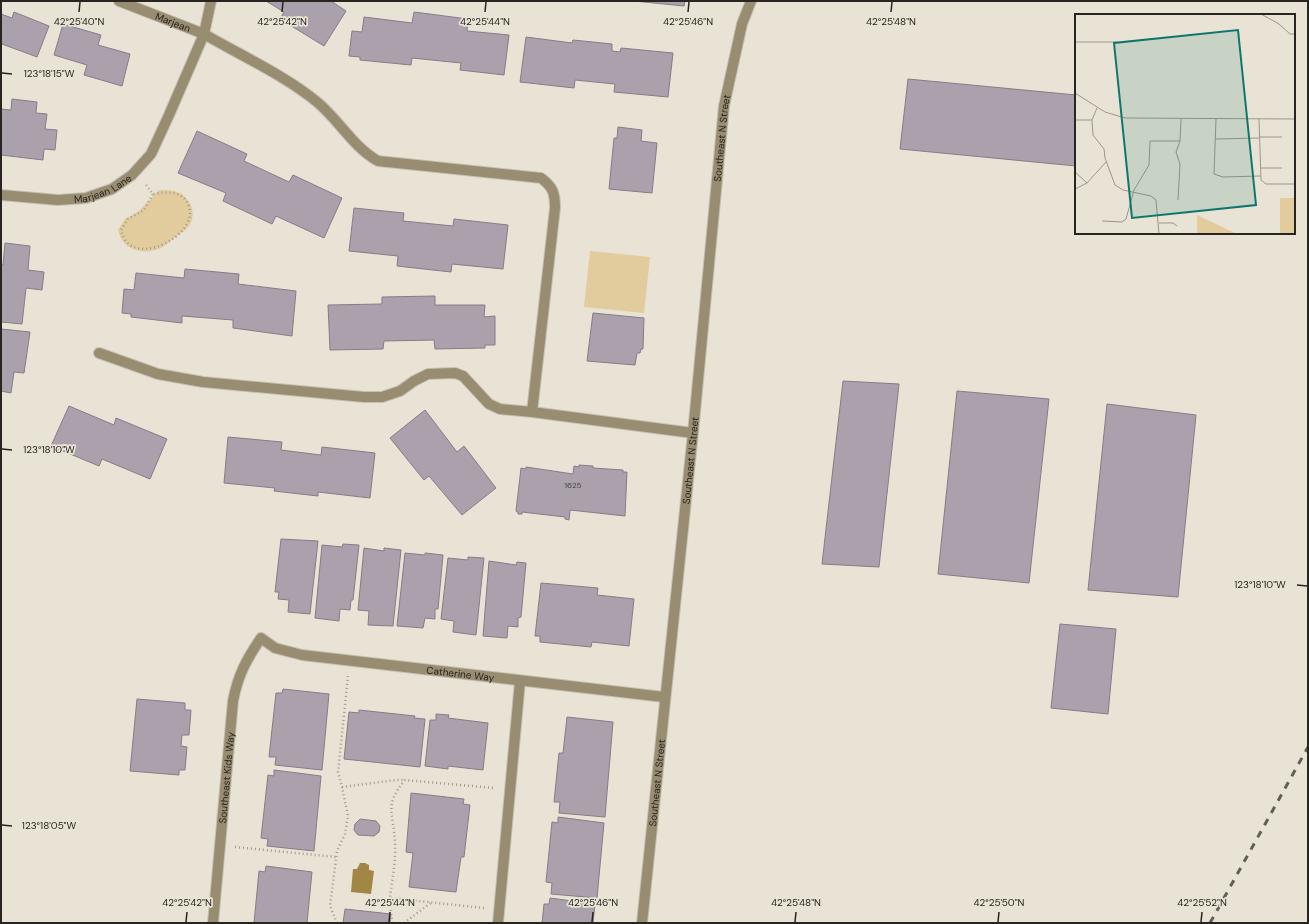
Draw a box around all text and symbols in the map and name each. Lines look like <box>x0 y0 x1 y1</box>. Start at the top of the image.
street label: Marjean <box>154 9 193 35</box>
inset map <box>1075 14 1295 234</box>
text: 42°25'40"N <box>54 15 104 28</box>
text: 42°25'42"N <box>257 15 307 28</box>
text: 42°25'44"N <box>460 15 510 28</box>
text: 42°25'46"N <box>663 15 713 28</box>
text: 42°25'48"N <box>866 15 916 28</box>
text: 123°18'15"W <box>24 67 75 80</box>
street label: Southeast N Street <box>710 93 733 182</box>
street label: Marjean Lane <box>73 171 134 205</box>
street label: Southeast N Street <box>679 416 701 505</box>
text: 123°18'10"W <box>23 443 75 456</box>
house number: 1625 <box>565 480 582 490</box>
text: 123°18'10"W <box>1234 578 1286 591</box>
street label: Catherine Way <box>426 663 495 684</box>
street label: Southeast Kids Way <box>215 731 237 824</box>
street label: Southeast N Street <box>646 738 668 827</box>
text: 123°18'05"W <box>22 819 77 832</box>
text: 42°25'42"N <box>162 896 212 909</box>
text: 42°25'44"N <box>365 896 415 909</box>
text: 42°25'46"N <box>568 896 618 909</box>
text: 42°25'48"N <box>771 896 821 909</box>
text: 42°25'50"N <box>974 896 1025 909</box>
text: 42°25'52"N <box>1177 896 1227 909</box>

